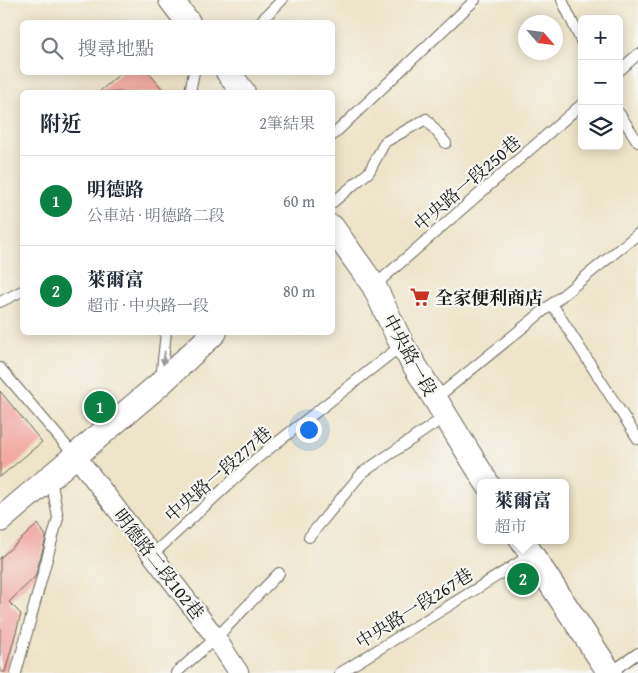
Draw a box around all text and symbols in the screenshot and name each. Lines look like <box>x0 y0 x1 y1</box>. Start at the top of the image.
north arrow <box>518 15 563 60</box>
map controls <box>578 15 623 150</box>
button: + <box>578 15 623 60</box>
search box <box>20 20 335 75</box>
icon: search <box>38 34 66 62</box>
text: 搜尋地點 <box>78 34 154 62</box>
button: − <box>578 60 623 105</box>
button: layers <box>578 105 623 150</box>
text: 附近 <box>40 108 82 139</box>
text: 2筆結果 <box>259 111 315 135</box>
street label: 中央路一段250巷 <box>408 129 526 237</box>
text: 明德路 <box>87 175 144 203</box>
text: 1 <box>52 189 60 213</box>
text: 60 m <box>283 189 315 213</box>
text: 公車站 · 明德路二段 <box>87 203 225 227</box>
text: 萊爾富 <box>87 265 144 293</box>
text: 2 <box>52 279 60 303</box>
text: 80 m <box>283 279 315 303</box>
place label: 全家便利商店 <box>435 284 543 311</box>
supermarket icon: 全家便利商店 <box>409 286 431 308</box>
text: 超市 · 中央路一段 <box>87 293 209 317</box>
street label: 中央路一段 <box>376 309 444 401</box>
one-way arrow <box>159 350 167 366</box>
pin: 1 <box>84 388 116 426</box>
your location <box>296 417 322 443</box>
street label: 中央路一段277巷 <box>159 420 277 528</box>
popup <box>477 479 569 544</box>
text: 萊爾富 <box>494 486 552 514</box>
street label: 明德路二段102巷 <box>107 503 211 625</box>
text: 超市 <box>494 514 527 538</box>
pin: 2 <box>507 560 539 598</box>
street label: 中央路一段267巷 <box>350 561 478 655</box>

